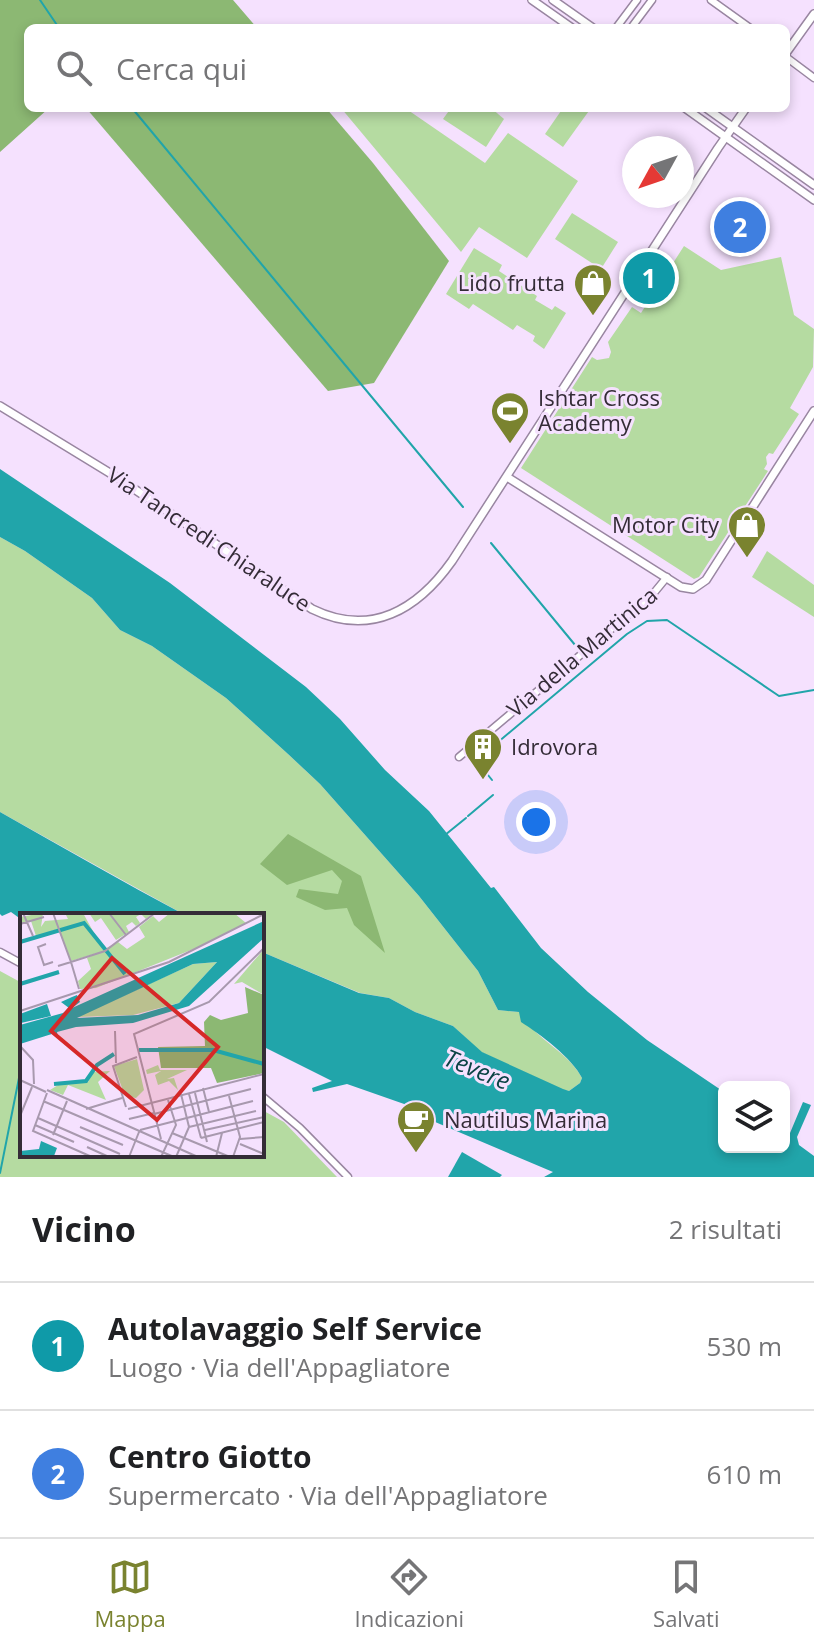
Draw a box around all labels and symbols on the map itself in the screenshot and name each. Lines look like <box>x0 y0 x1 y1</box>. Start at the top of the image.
north arrow <box>622 136 694 208</box>
pin: 2 <box>714 197 766 257</box>
pin: 1 <box>623 248 675 308</box>
shop icon: Lido frutta <box>572 262 614 317</box>
place label: Lido frutta <box>458 267 565 297</box>
place label: Ishtar Cross Academy <box>538 382 660 437</box>
sports icon: Ishtar Cross Academy <box>489 390 531 445</box>
street label: Via Tancredi Chiaraluce <box>102 459 317 618</box>
shop icon: Motor City <box>726 504 768 559</box>
place label: Motor City <box>612 509 720 539</box>
street label: Via della Martinica <box>500 579 663 723</box>
building icon: Idrovora <box>462 726 504 781</box>
place label: Idrovora <box>511 731 598 761</box>
your location <box>516 802 556 842</box>
inset map <box>20 913 264 1157</box>
water label: Tevere <box>440 1041 515 1097</box>
cafe icon: Nautilus Marina <box>395 1099 437 1154</box>
place label: Nautilus Marina <box>444 1104 607 1134</box>

